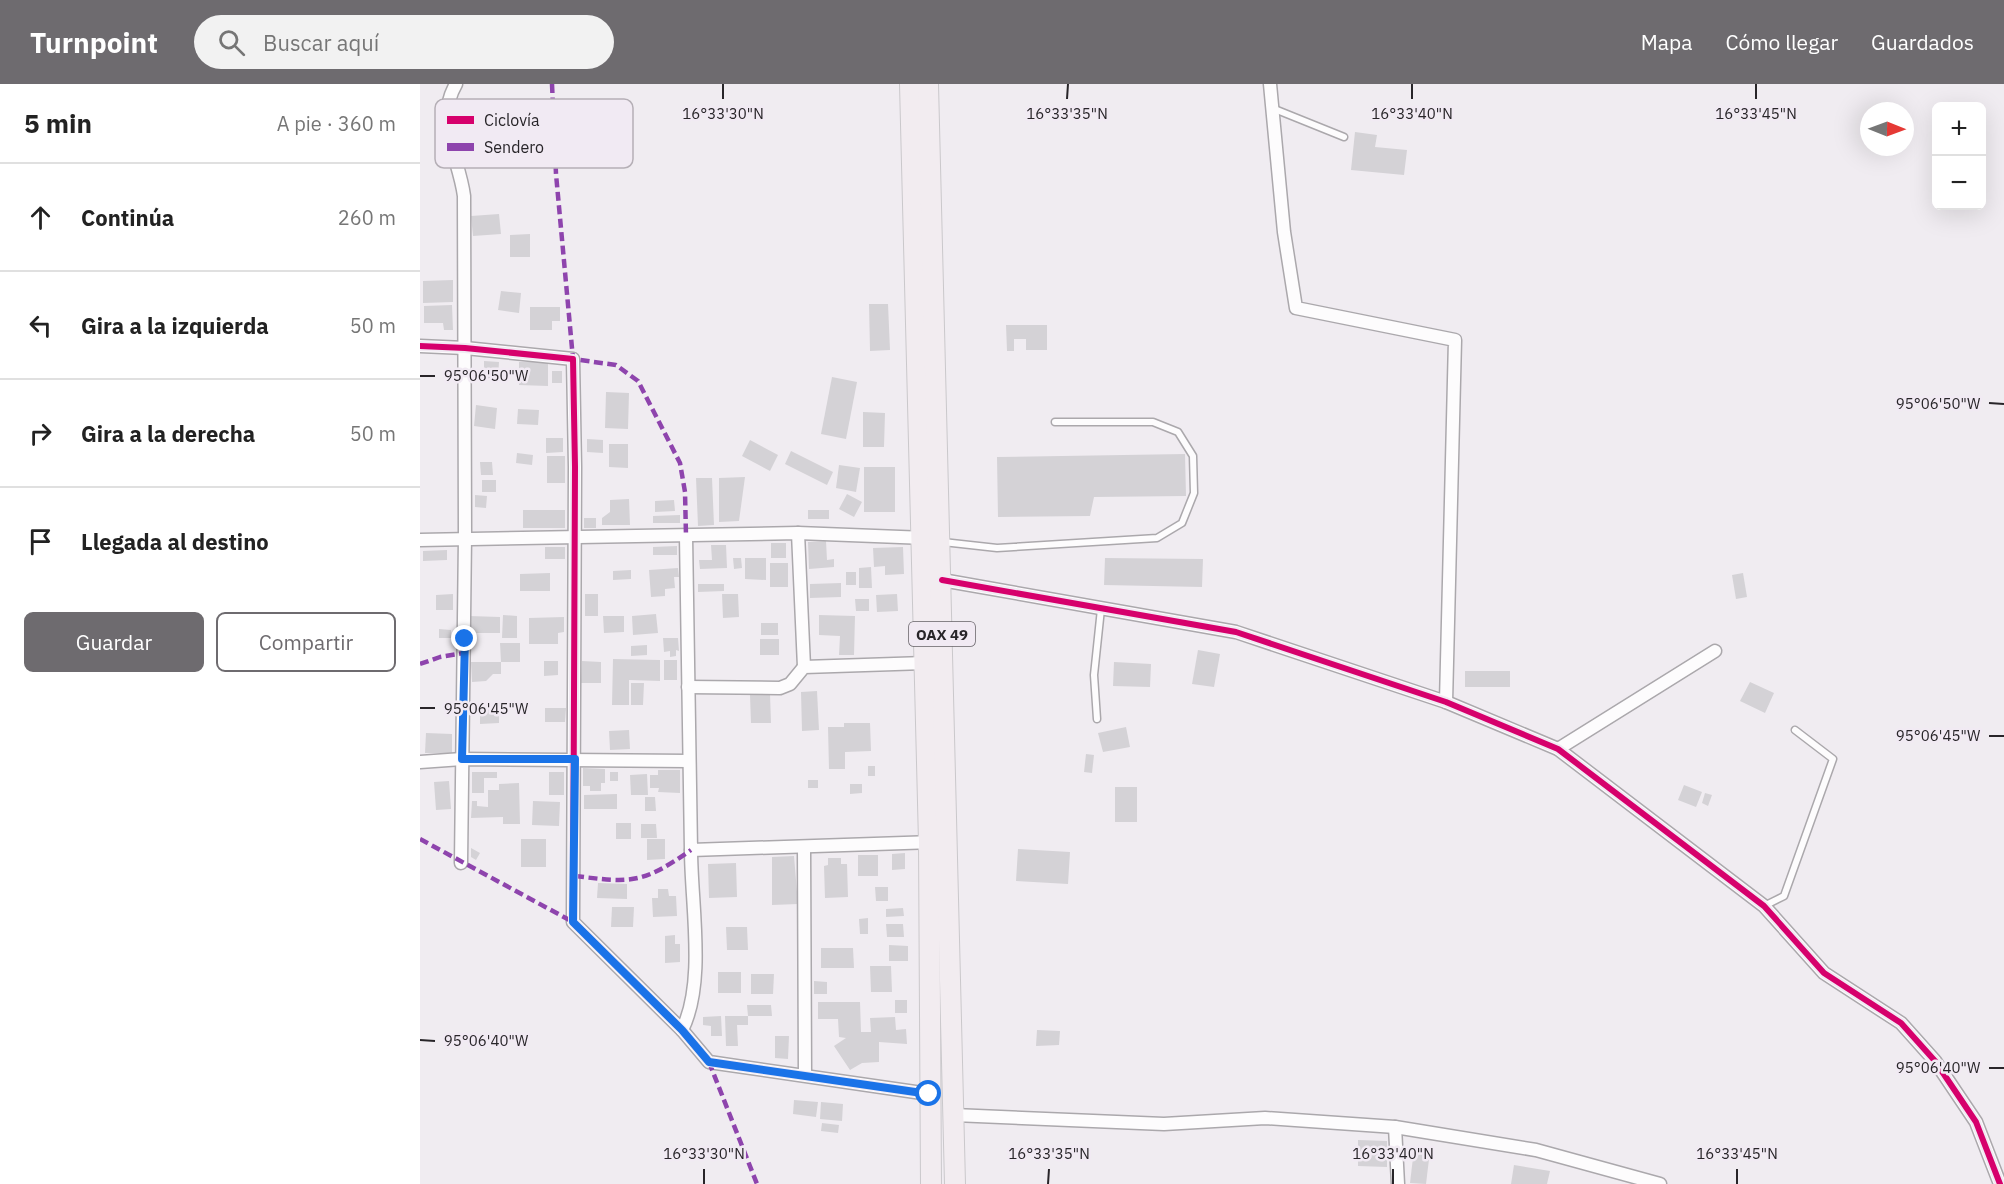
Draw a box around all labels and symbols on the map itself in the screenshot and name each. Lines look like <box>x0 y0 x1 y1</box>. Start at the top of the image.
legend <box>435 99 633 168</box>
north arrow <box>1860 102 1914 156</box>
text: 16°33'30"N <box>682 104 764 123</box>
text: 16°33'35"N <box>1026 104 1108 123</box>
text: 16°33'40"N <box>1371 104 1453 123</box>
text: 16°33'45"N <box>1715 104 1797 123</box>
text: Ciclovía <box>484 110 540 130</box>
text: Sendero <box>484 137 544 157</box>
text: 95°06'50"W <box>444 366 529 385</box>
text: 95°06'50"W <box>1896 394 1981 413</box>
road number: OAX 49 <box>909 622 975 646</box>
route end <box>451 625 477 651</box>
text: 95°06'45"W <box>444 699 529 718</box>
text: 95°06'45"W <box>1896 726 1981 745</box>
text: 95°06'40"W <box>444 1031 529 1050</box>
text: 95°06'40"W <box>1896 1058 1981 1077</box>
route start <box>915 1080 941 1106</box>
text: 16°33'30"N <box>663 1144 745 1163</box>
text: 16°33'35"N <box>1008 1144 1090 1163</box>
text: 16°33'40"N <box>1352 1144 1434 1163</box>
text: 16°33'45"N <box>1696 1144 1778 1163</box>

